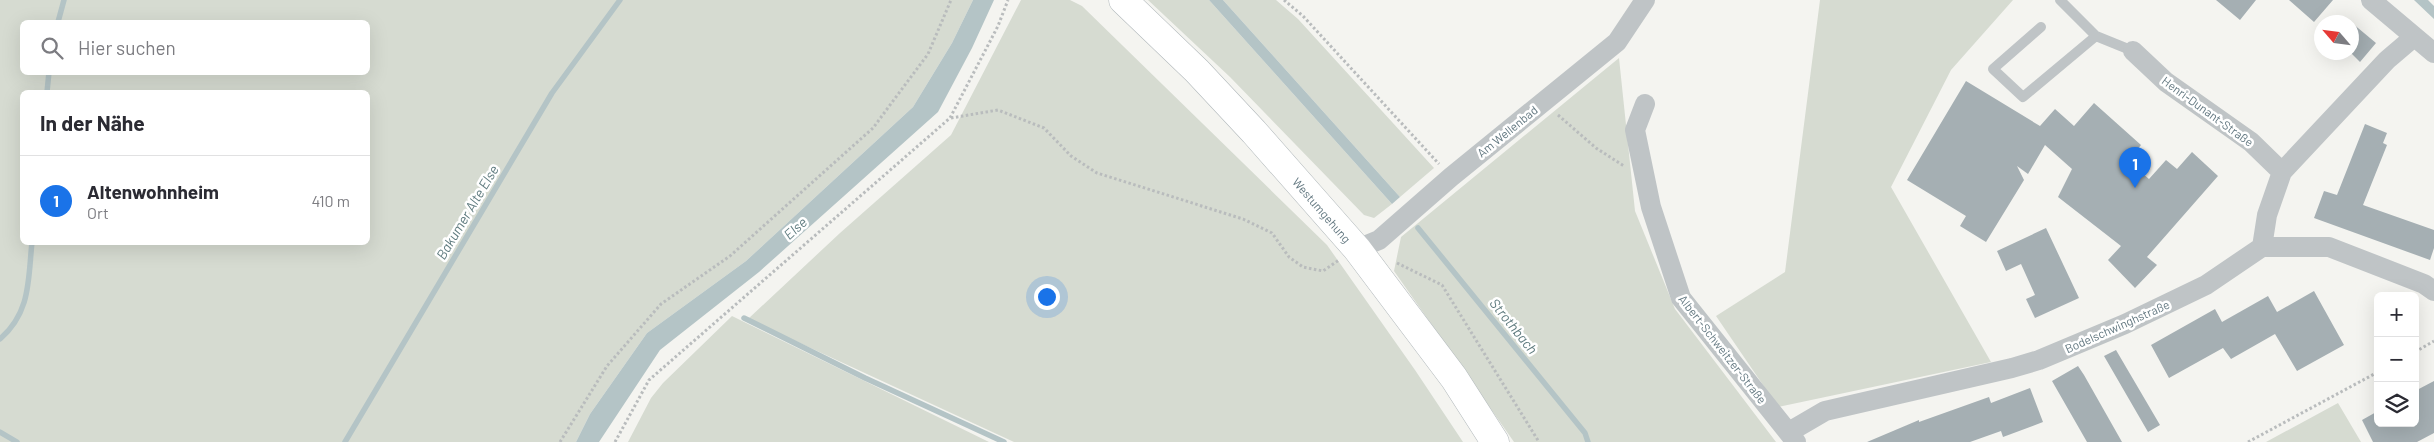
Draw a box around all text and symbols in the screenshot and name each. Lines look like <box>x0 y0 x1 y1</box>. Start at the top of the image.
north arrow <box>2314 15 2359 60</box>
search box <box>20 20 370 75</box>
icon: search <box>38 34 66 62</box>
text: Hier suchen <box>78 36 176 59</box>
street label: Henri-Dunant-Straße <box>2160 73 2256 149</box>
street label: Am Wellenbad <box>1474 102 1540 160</box>
text: In der Nähe <box>40 110 145 135</box>
pin: 1 <box>2119 147 2151 188</box>
water label: Bakumer Alte Else <box>432 162 502 262</box>
street label: Westumgehung <box>1290 175 1354 245</box>
text: Altenwohnheim <box>87 180 219 203</box>
text: 1 <box>53 191 59 210</box>
text: 410 m <box>312 191 350 210</box>
text: Ort <box>87 203 109 222</box>
water label: Else <box>780 213 810 243</box>
your location <box>1034 284 1060 310</box>
street label: Albert-Schweitzer-Straße <box>1676 292 1770 406</box>
map controls <box>2374 292 2419 427</box>
button: + <box>2374 292 2419 337</box>
water label: Strothbach <box>1486 295 1542 357</box>
street label: Bodelschwinghstraße <box>2063 297 2171 355</box>
button: − <box>2374 337 2419 382</box>
button: layers <box>2374 382 2419 427</box>

